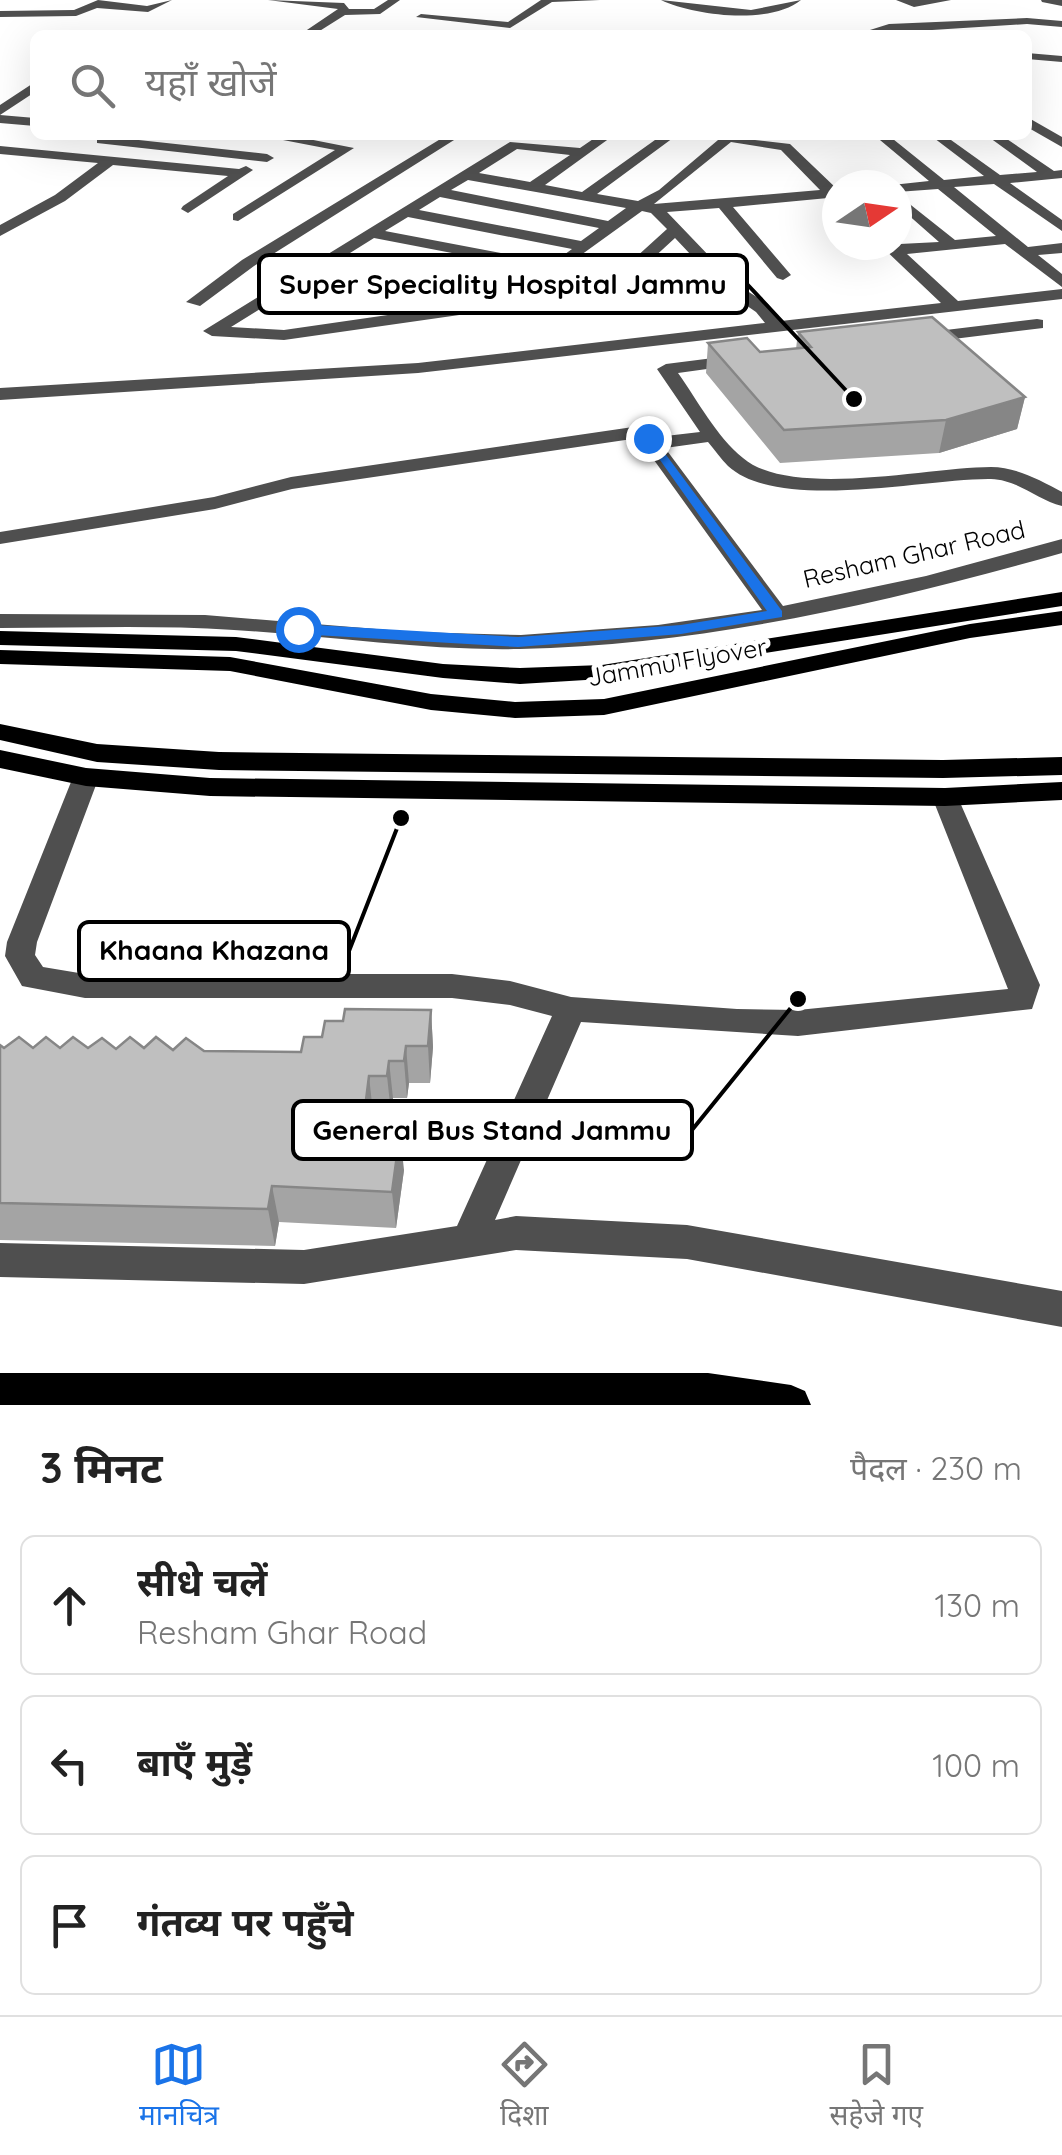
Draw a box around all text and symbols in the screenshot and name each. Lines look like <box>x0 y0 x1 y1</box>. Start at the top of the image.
search box <box>30 30 1032 140</box>
icon: search <box>65 58 120 113</box>
text: यहाँ खोजें <box>145 58 277 106</box>
north arrow <box>822 170 912 260</box>
callout: Super Speciality Hospital Jammu <box>259 255 747 313</box>
text: Super Speciality Hospital Jammu <box>279 266 727 301</box>
route end <box>626 416 672 462</box>
street label: Resham Ghar Road <box>800 513 1028 594</box>
route start <box>276 607 322 653</box>
street label: Jammu Flyover <box>585 630 769 693</box>
callout: Khaana Khazana <box>79 922 349 980</box>
text: Khaana Khazana <box>99 932 329 967</box>
callout: General Bus Stand Jammu <box>293 1101 692 1159</box>
text: General Bus Stand Jammu <box>312 1112 672 1147</box>
text: 3 मिनट <box>40 1441 162 1494</box>
text: पैदल · 230 m <box>850 1448 1022 1488</box>
text: सीधे चलें <box>137 1558 267 1606</box>
icon: ahead <box>42 1578 97 1633</box>
text: 130 m <box>934 1585 1020 1625</box>
text: Resham Ghar Road <box>137 1612 427 1652</box>
icon: left <box>42 1738 97 1793</box>
text: बाएँ मुड़ें <box>137 1738 252 1786</box>
text: 100 m <box>932 1745 1020 1785</box>
icon: arrive <box>42 1898 97 1953</box>
text: गंतव्य पर पहुँचे <box>137 1898 354 1946</box>
tab: मानचित्र <box>139 2037 219 2136</box>
tab: दिशा <box>497 2037 552 2136</box>
tab: सहेजे गए <box>830 2037 923 2136</box>

